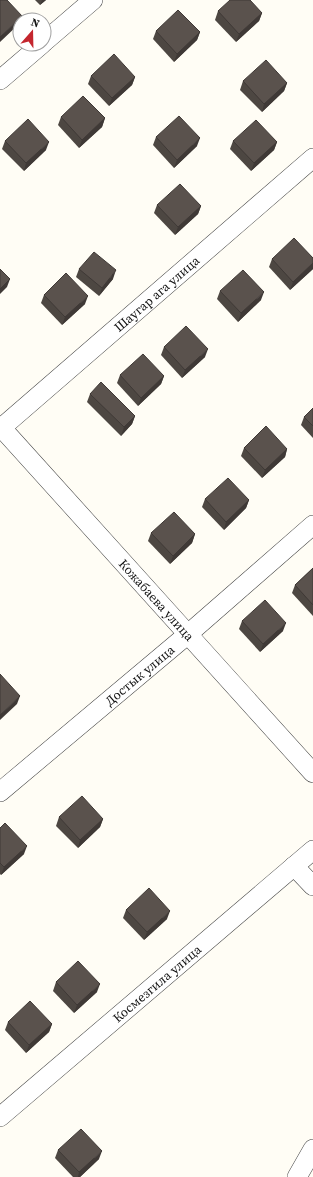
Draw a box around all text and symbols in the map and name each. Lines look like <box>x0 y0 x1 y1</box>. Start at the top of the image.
north arrow <box>12 12 52 52</box>
text: N <box>29 15 42 31</box>
street label: Шаугар ага улица <box>110 252 203 336</box>
street label: Кожабаева улица <box>115 556 198 645</box>
street label: Достык улица <box>101 641 178 709</box>
street label: Космезгила улица <box>109 941 205 1026</box>

